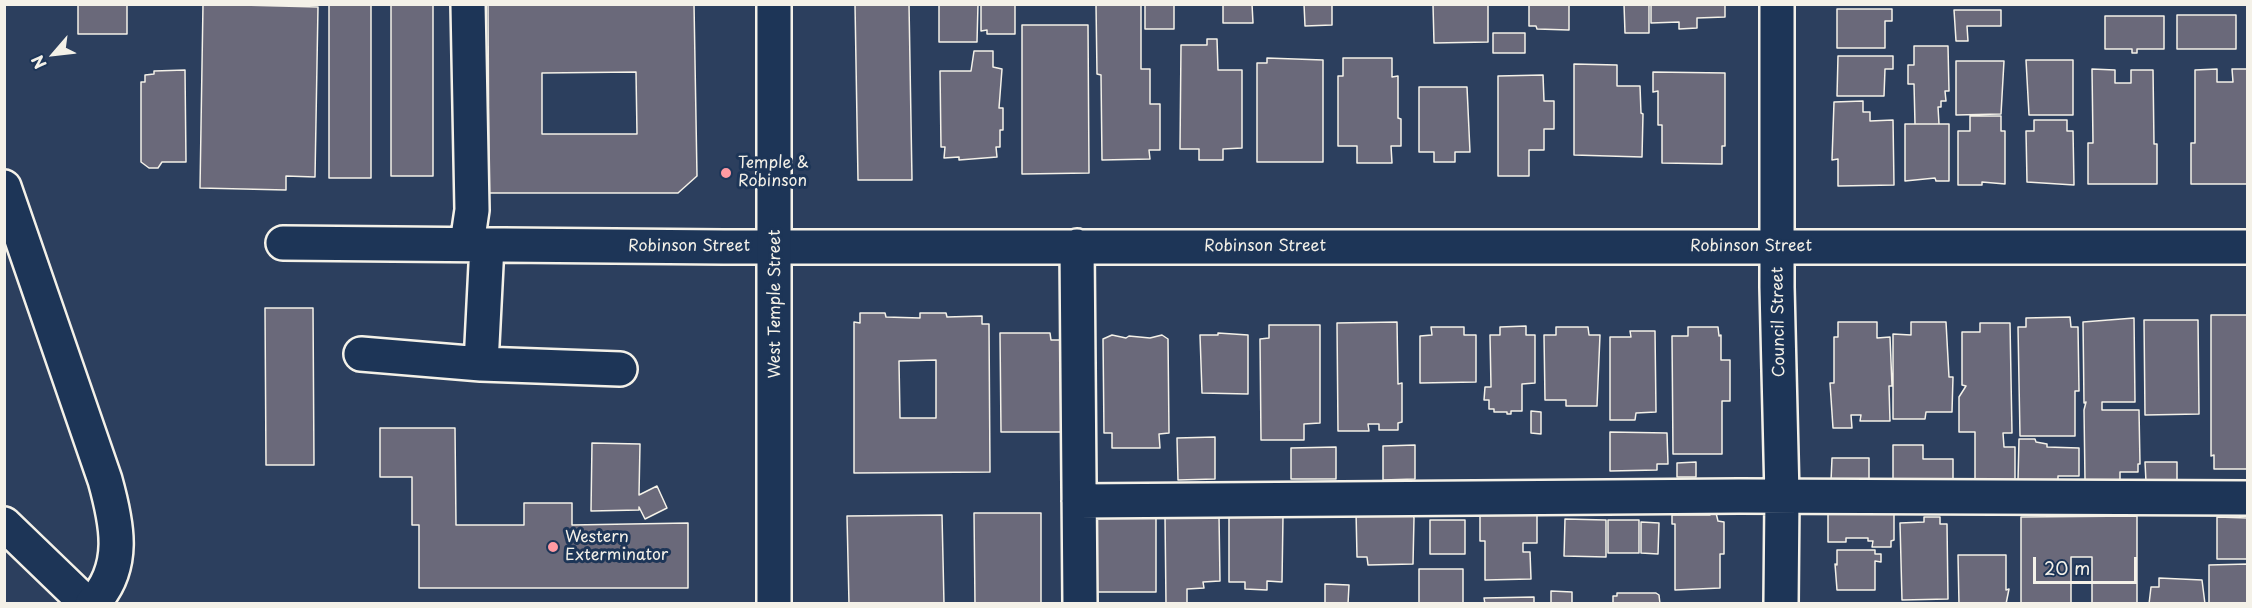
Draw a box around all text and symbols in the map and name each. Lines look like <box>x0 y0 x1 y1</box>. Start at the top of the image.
north arrow <box>24 24 84 84</box>
text: N <box>25 51 52 74</box>
place label: Temple & Robinson <box>738 154 809 192</box>
marker: Temple & Robinson <box>719 166 733 180</box>
street label: West Temple Street <box>766 229 786 379</box>
street label: Robinson Street <box>628 237 750 257</box>
street label: Robinson Street <box>1204 237 1326 257</box>
street label: Robinson Street <box>1690 237 1812 257</box>
street label: Council Street <box>1768 267 1790 377</box>
place label: Western Exterminator <box>565 528 668 566</box>
marker: Western Exterminator <box>546 540 560 554</box>
scale bar <box>2036 545 2140 583</box>
text: 20 m <box>2044 554 2090 581</box>

